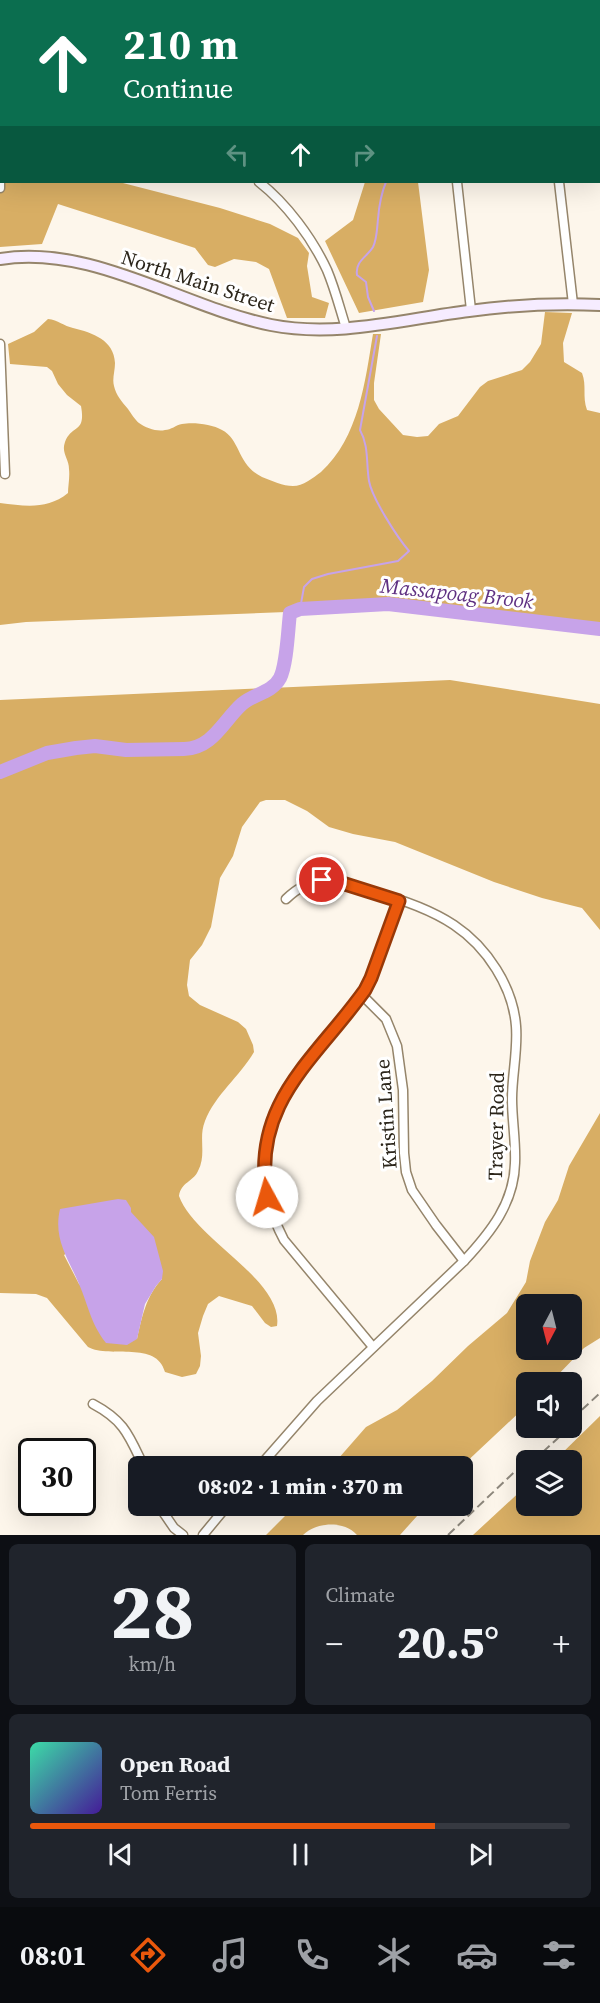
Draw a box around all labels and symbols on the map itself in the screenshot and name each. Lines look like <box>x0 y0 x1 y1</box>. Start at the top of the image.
street label: North Main Street <box>118 243 279 319</box>
water label: Massapoag Brook <box>378 570 535 615</box>
pin <box>296 854 347 905</box>
street label: Kristin Lane <box>368 1058 404 1170</box>
street label: Trayer Road <box>481 1071 511 1180</box>
position arrow <box>235 1165 299 1229</box>
north arrow <box>516 1294 582 1360</box>
speed limit sign: 30 <box>18 1438 96 1516</box>

